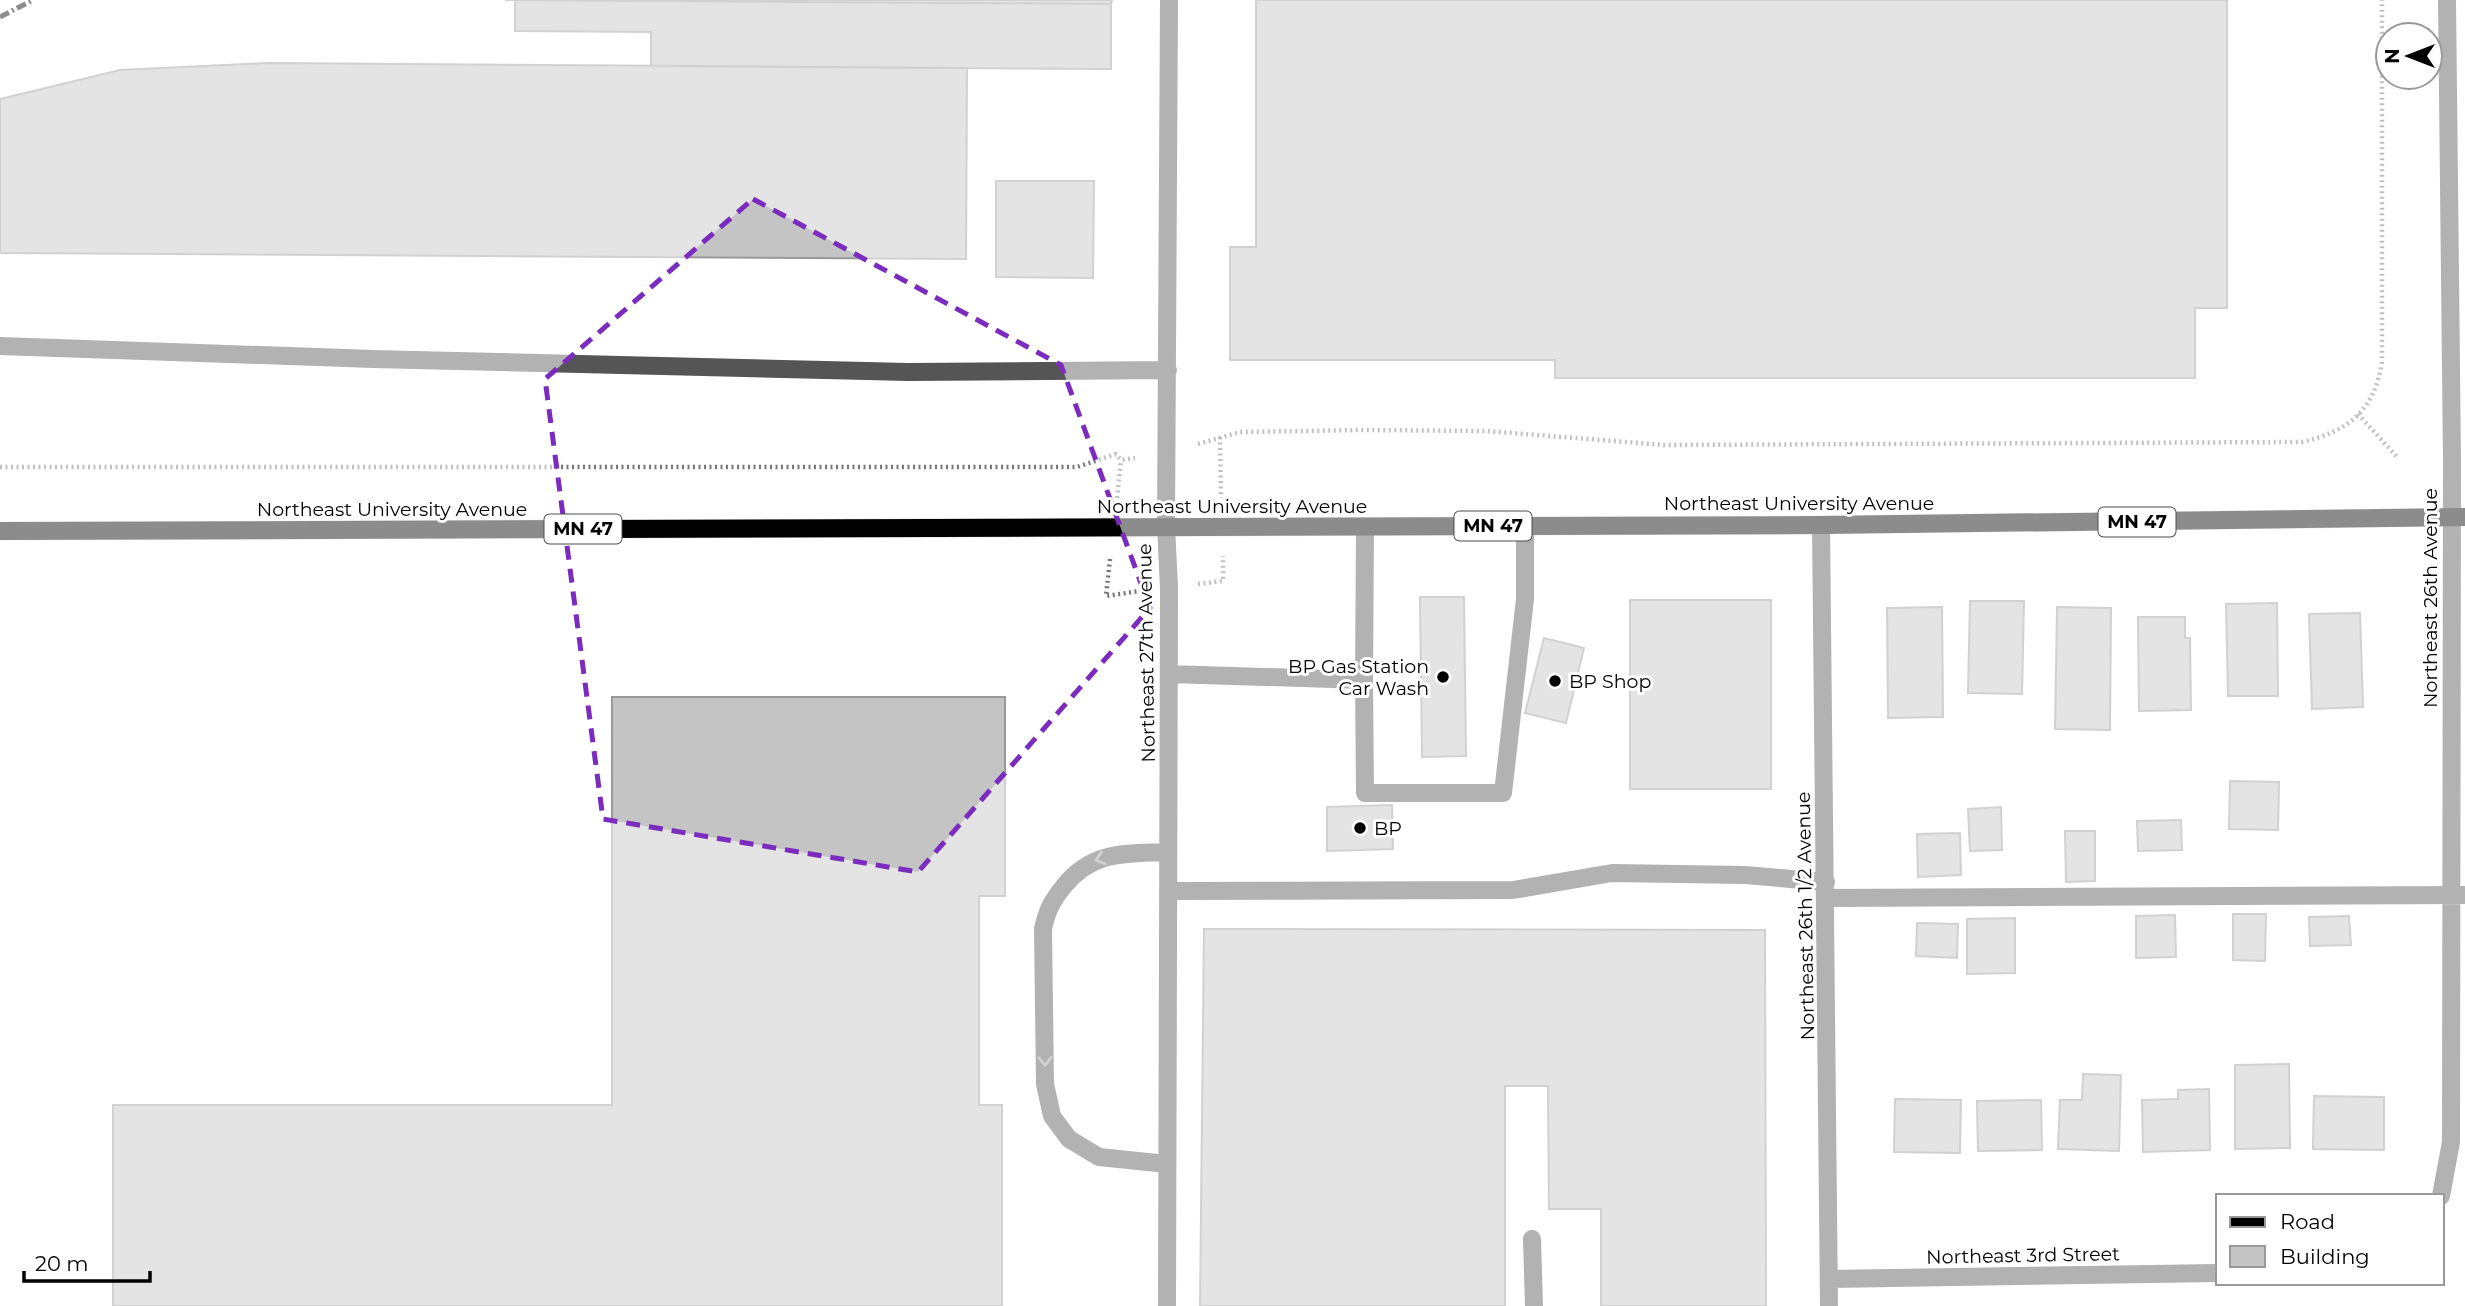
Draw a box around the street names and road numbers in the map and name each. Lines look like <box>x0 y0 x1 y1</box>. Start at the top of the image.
street label: Northeast 26th Avenue <box>2419 488 2442 708</box>
street label: Northeast University Avenue <box>1664 492 1934 515</box>
street label: Northeast University Avenue <box>1097 495 1367 518</box>
street label: Northeast University Avenue <box>257 498 527 521</box>
road number: MN 47 <box>2098 508 2176 536</box>
road number: MN 47 <box>1454 512 1532 540</box>
road number: MN 47 <box>544 514 622 544</box>
street label: Northeast 27th Avenue <box>1133 543 1160 763</box>
street label: Northeast 26th 1/2 Avenue <box>1792 791 1819 1041</box>
street label: Northeast 3rd Street <box>1926 1242 2120 1269</box>

